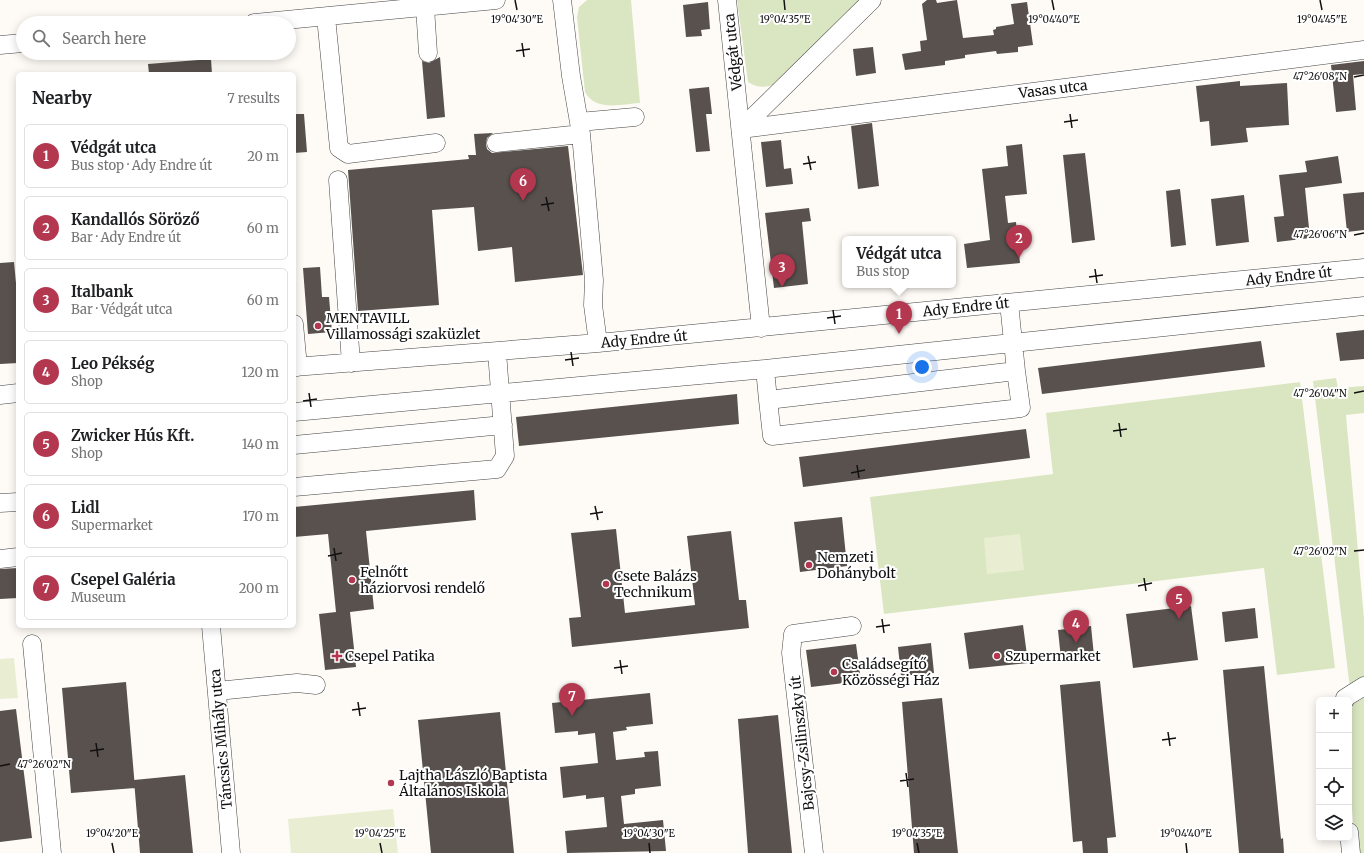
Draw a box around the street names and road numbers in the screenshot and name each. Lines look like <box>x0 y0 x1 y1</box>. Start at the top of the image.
street label: Védgát utca <box>720 12 746 92</box>
street label: Vasas utca <box>1016 76 1089 102</box>
street label: Ady Endre út <box>1244 262 1334 290</box>
street label: Ady Endre út <box>921 293 1011 321</box>
street label: Ady Endre út <box>599 326 689 352</box>
street label: Táncsics Mihály utca <box>206 668 236 810</box>
street label: Bajcsy-Zsilinszky út <box>786 674 818 811</box>

